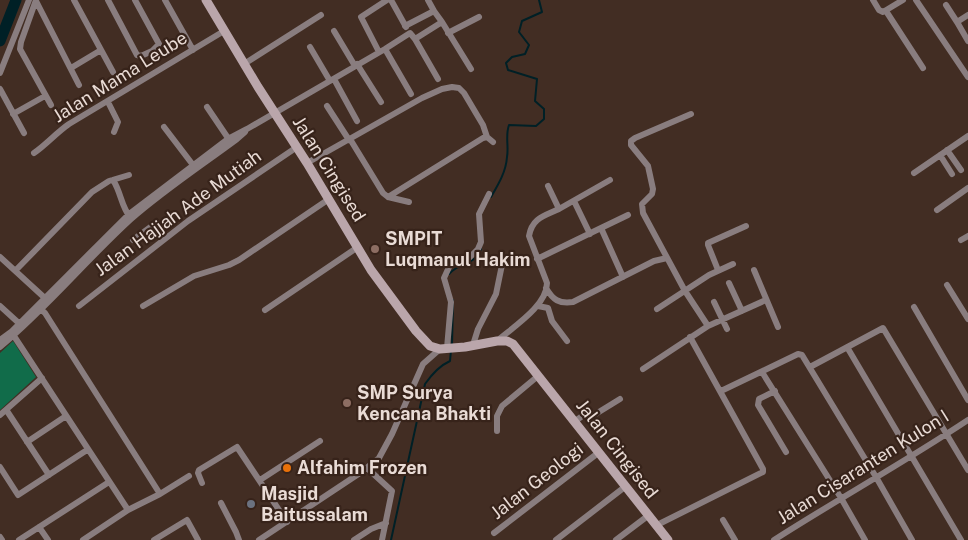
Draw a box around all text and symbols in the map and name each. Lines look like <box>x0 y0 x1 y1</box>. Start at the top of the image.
street label: Jalan Mama Leube <box>49 27 191 126</box>
street label: Jalan Cingised <box>289 112 370 225</box>
street label: Jalan Hajjah Ade Mutiah <box>90 145 265 280</box>
place label: SMPIT Luqmanul Hakim <box>385 228 530 270</box>
marker: SMPIT Luqmanul Hakim <box>369 243 381 255</box>
place label: SMP Surya Kencana Bhakti <box>357 382 491 424</box>
street label: Jalan Cingised <box>572 395 663 502</box>
marker: SMP Surya Kencana Bhakti <box>341 397 353 409</box>
street label: Jalan Cisaranten Kulon I <box>773 405 953 528</box>
street label: Jalan Geologi <box>486 438 587 523</box>
place label: Alfahim Frozen <box>297 457 427 478</box>
marker: Alfahim Frozen <box>281 462 293 474</box>
place label: Masjid Baitussalam <box>261 483 368 525</box>
marker: Masjid Baitussalam <box>245 498 257 510</box>

